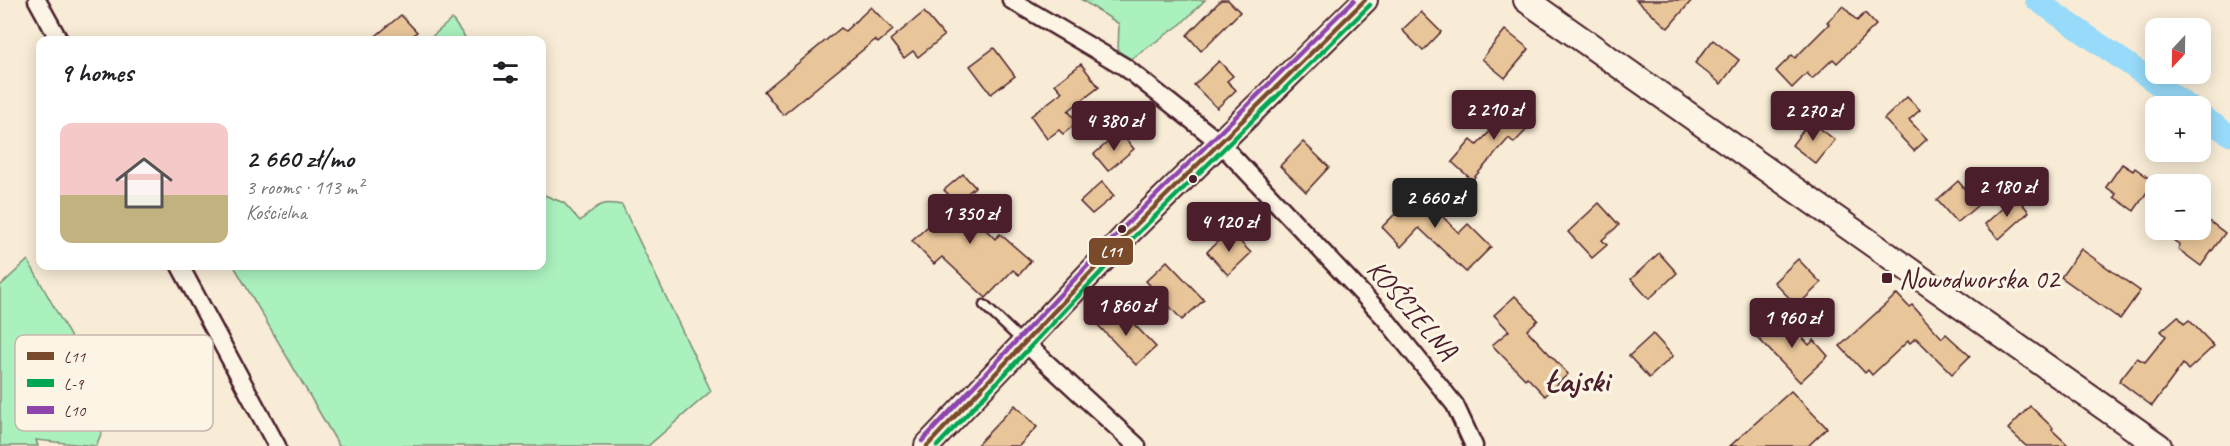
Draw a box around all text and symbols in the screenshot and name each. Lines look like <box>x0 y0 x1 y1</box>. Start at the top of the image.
north arrow <box>2145 18 2211 84</box>
map controls <box>2145 18 2211 240</box>
text: 9 homes <box>60 56 133 89</box>
icon: filters <box>489 56 522 89</box>
pin: 2 210 zł <box>1432 90 1556 141</box>
pin: 2 270 zł <box>1751 91 1875 142</box>
button: + <box>2145 96 2211 162</box>
text: 2 210 zł <box>1466 97 1522 122</box>
text: 2 270 zł <box>1785 98 1841 123</box>
pin: 4 380 zł <box>1052 101 1176 152</box>
text: 4 380 zł <box>1086 108 1142 133</box>
text: 2 660 zł/mo <box>246 142 354 175</box>
icon: home <box>108 147 180 219</box>
pin: 2 180 zł <box>1945 167 2069 218</box>
unlabelled marker <box>1187 173 1199 185</box>
text: 2 180 zł <box>1979 174 2035 199</box>
button: − <box>2145 174 2211 240</box>
text: 3 rooms · 113 m² <box>246 175 363 200</box>
pin: 2 660 zł <box>1373 178 1497 229</box>
text: 2 660 zł <box>1406 185 1464 210</box>
pin: 1 350 zł <box>908 194 1032 245</box>
text: Kościelna <box>246 200 307 225</box>
text: 1 350 zł <box>942 201 998 226</box>
pin: 4 120 zł <box>1167 202 1291 253</box>
text: 4 120 zł <box>1201 209 1257 234</box>
unlabelled marker <box>1116 223 1128 235</box>
line badge: L11 <box>1088 237 1134 266</box>
text: L11 <box>1100 242 1123 262</box>
street label: KOŚCIELNA <box>1360 252 1466 367</box>
place label: Nowodworska 02 <box>1899 261 2062 296</box>
marker: Nowodworska 02 <box>1880 271 1894 285</box>
pin: 1 860 zł <box>1064 286 1188 337</box>
text: 1 860 zł <box>1098 293 1154 318</box>
pin: 1 960 zł <box>1730 298 1854 349</box>
text: 1 960 zł <box>1764 305 1820 330</box>
legend <box>15 335 213 431</box>
text: L11 <box>64 347 86 367</box>
district label: Łajski <box>1545 360 1613 401</box>
text: L-9 <box>64 374 85 394</box>
text: L10 <box>64 401 87 421</box>

